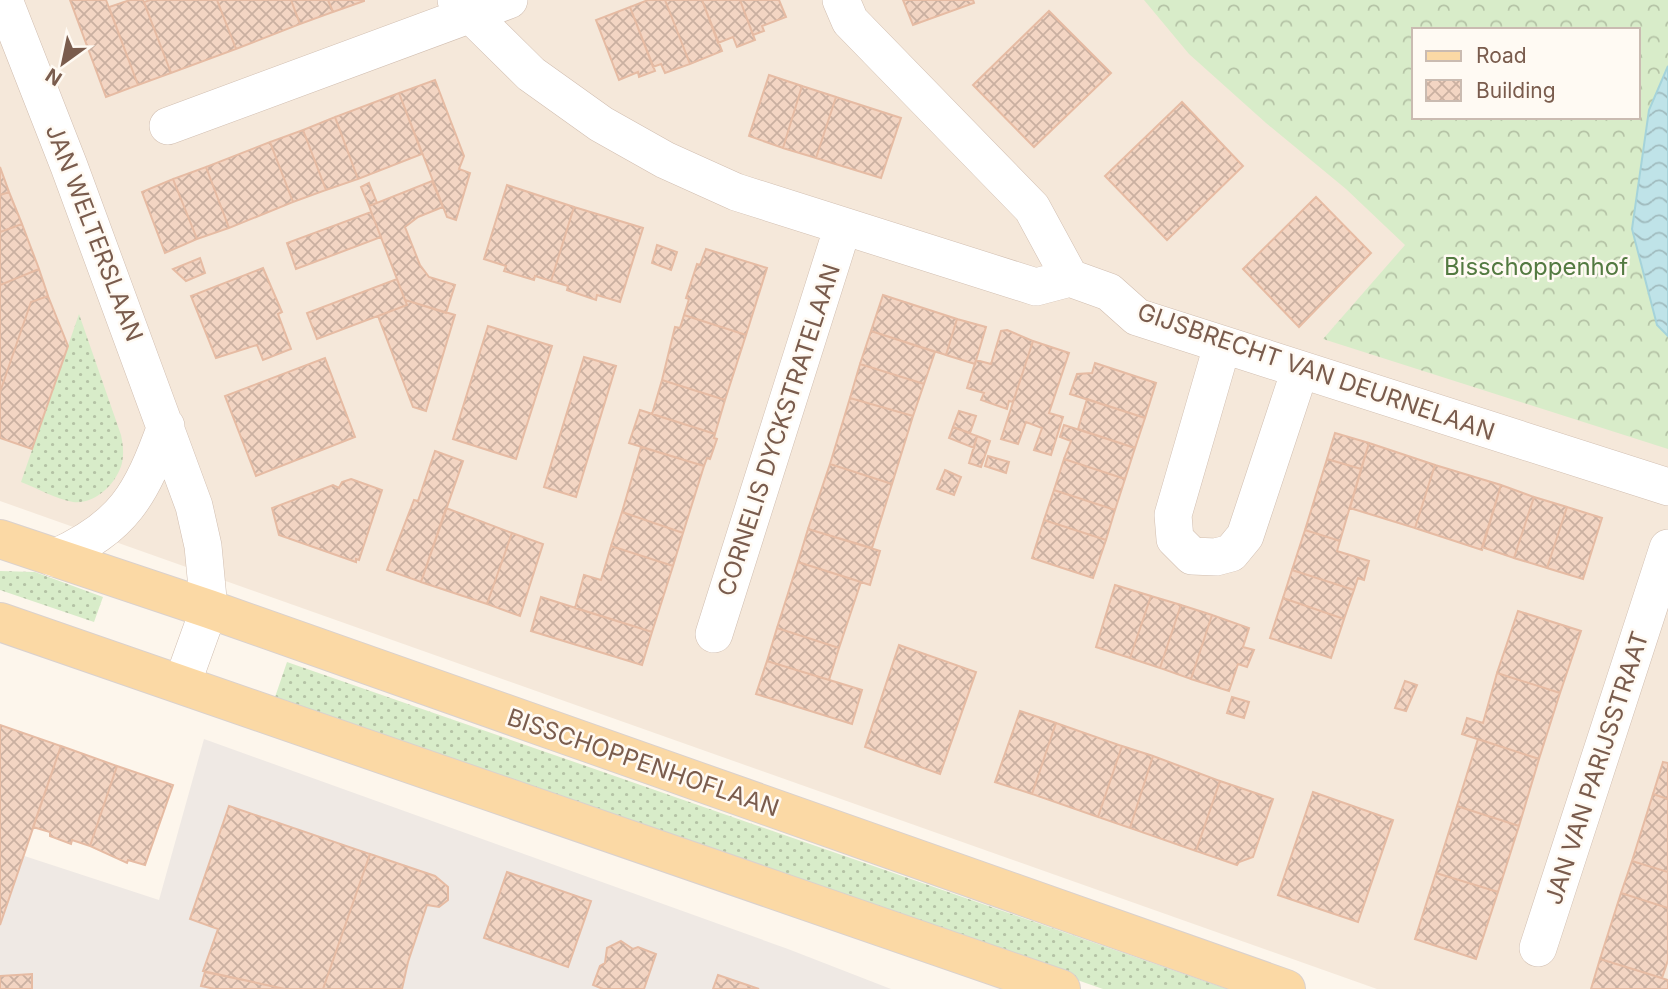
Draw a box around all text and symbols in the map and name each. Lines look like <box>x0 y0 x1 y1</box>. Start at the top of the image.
north arrow <box>28 28 98 98</box>
legend <box>1412 28 1640 119</box>
text: Road <box>1476 43 1527 68</box>
text: N <box>42 63 66 90</box>
text: Building <box>1476 78 1556 103</box>
street label: JAN WELTERSLAAN <box>40 120 149 345</box>
park label: Bisschoppenhof <box>1444 252 1628 281</box>
street label: CORNELIS DYCKSTRATELAAN <box>711 260 846 599</box>
street label: GIJSBRECHT VAN DEURNELAAN <box>1134 297 1498 446</box>
street label: JAN VAN PARIJSSTRAAT <box>1539 628 1654 908</box>
street label: BISSCHOPPENHOFLAAN <box>504 702 783 823</box>

